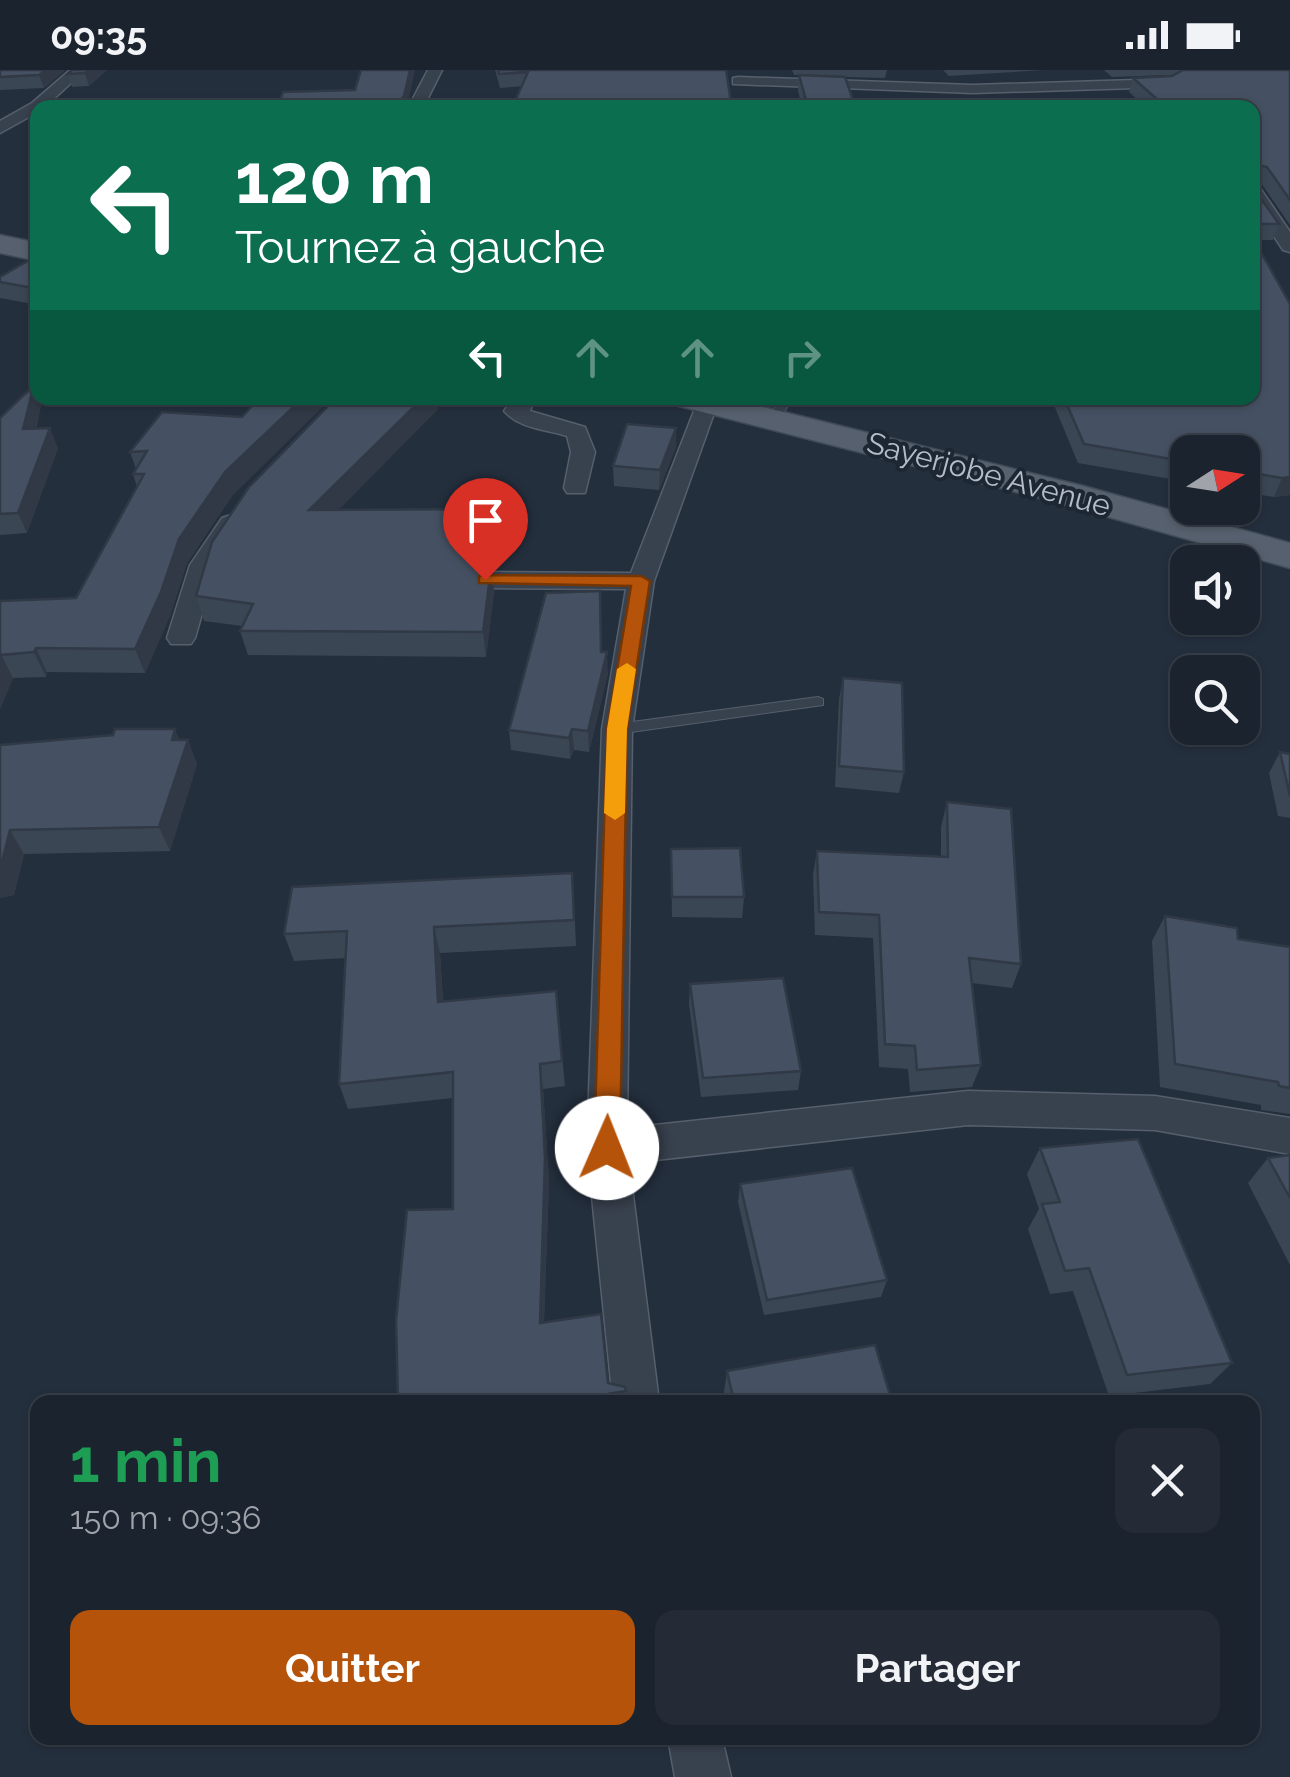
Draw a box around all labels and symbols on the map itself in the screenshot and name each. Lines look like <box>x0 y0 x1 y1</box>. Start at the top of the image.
street label: Sayerjobe Avenue <box>863 425 1115 523</box>
north arrow <box>1170 435 1260 525</box>
pin <box>443 478 528 581</box>
position arrow <box>555 1096 659 1200</box>

